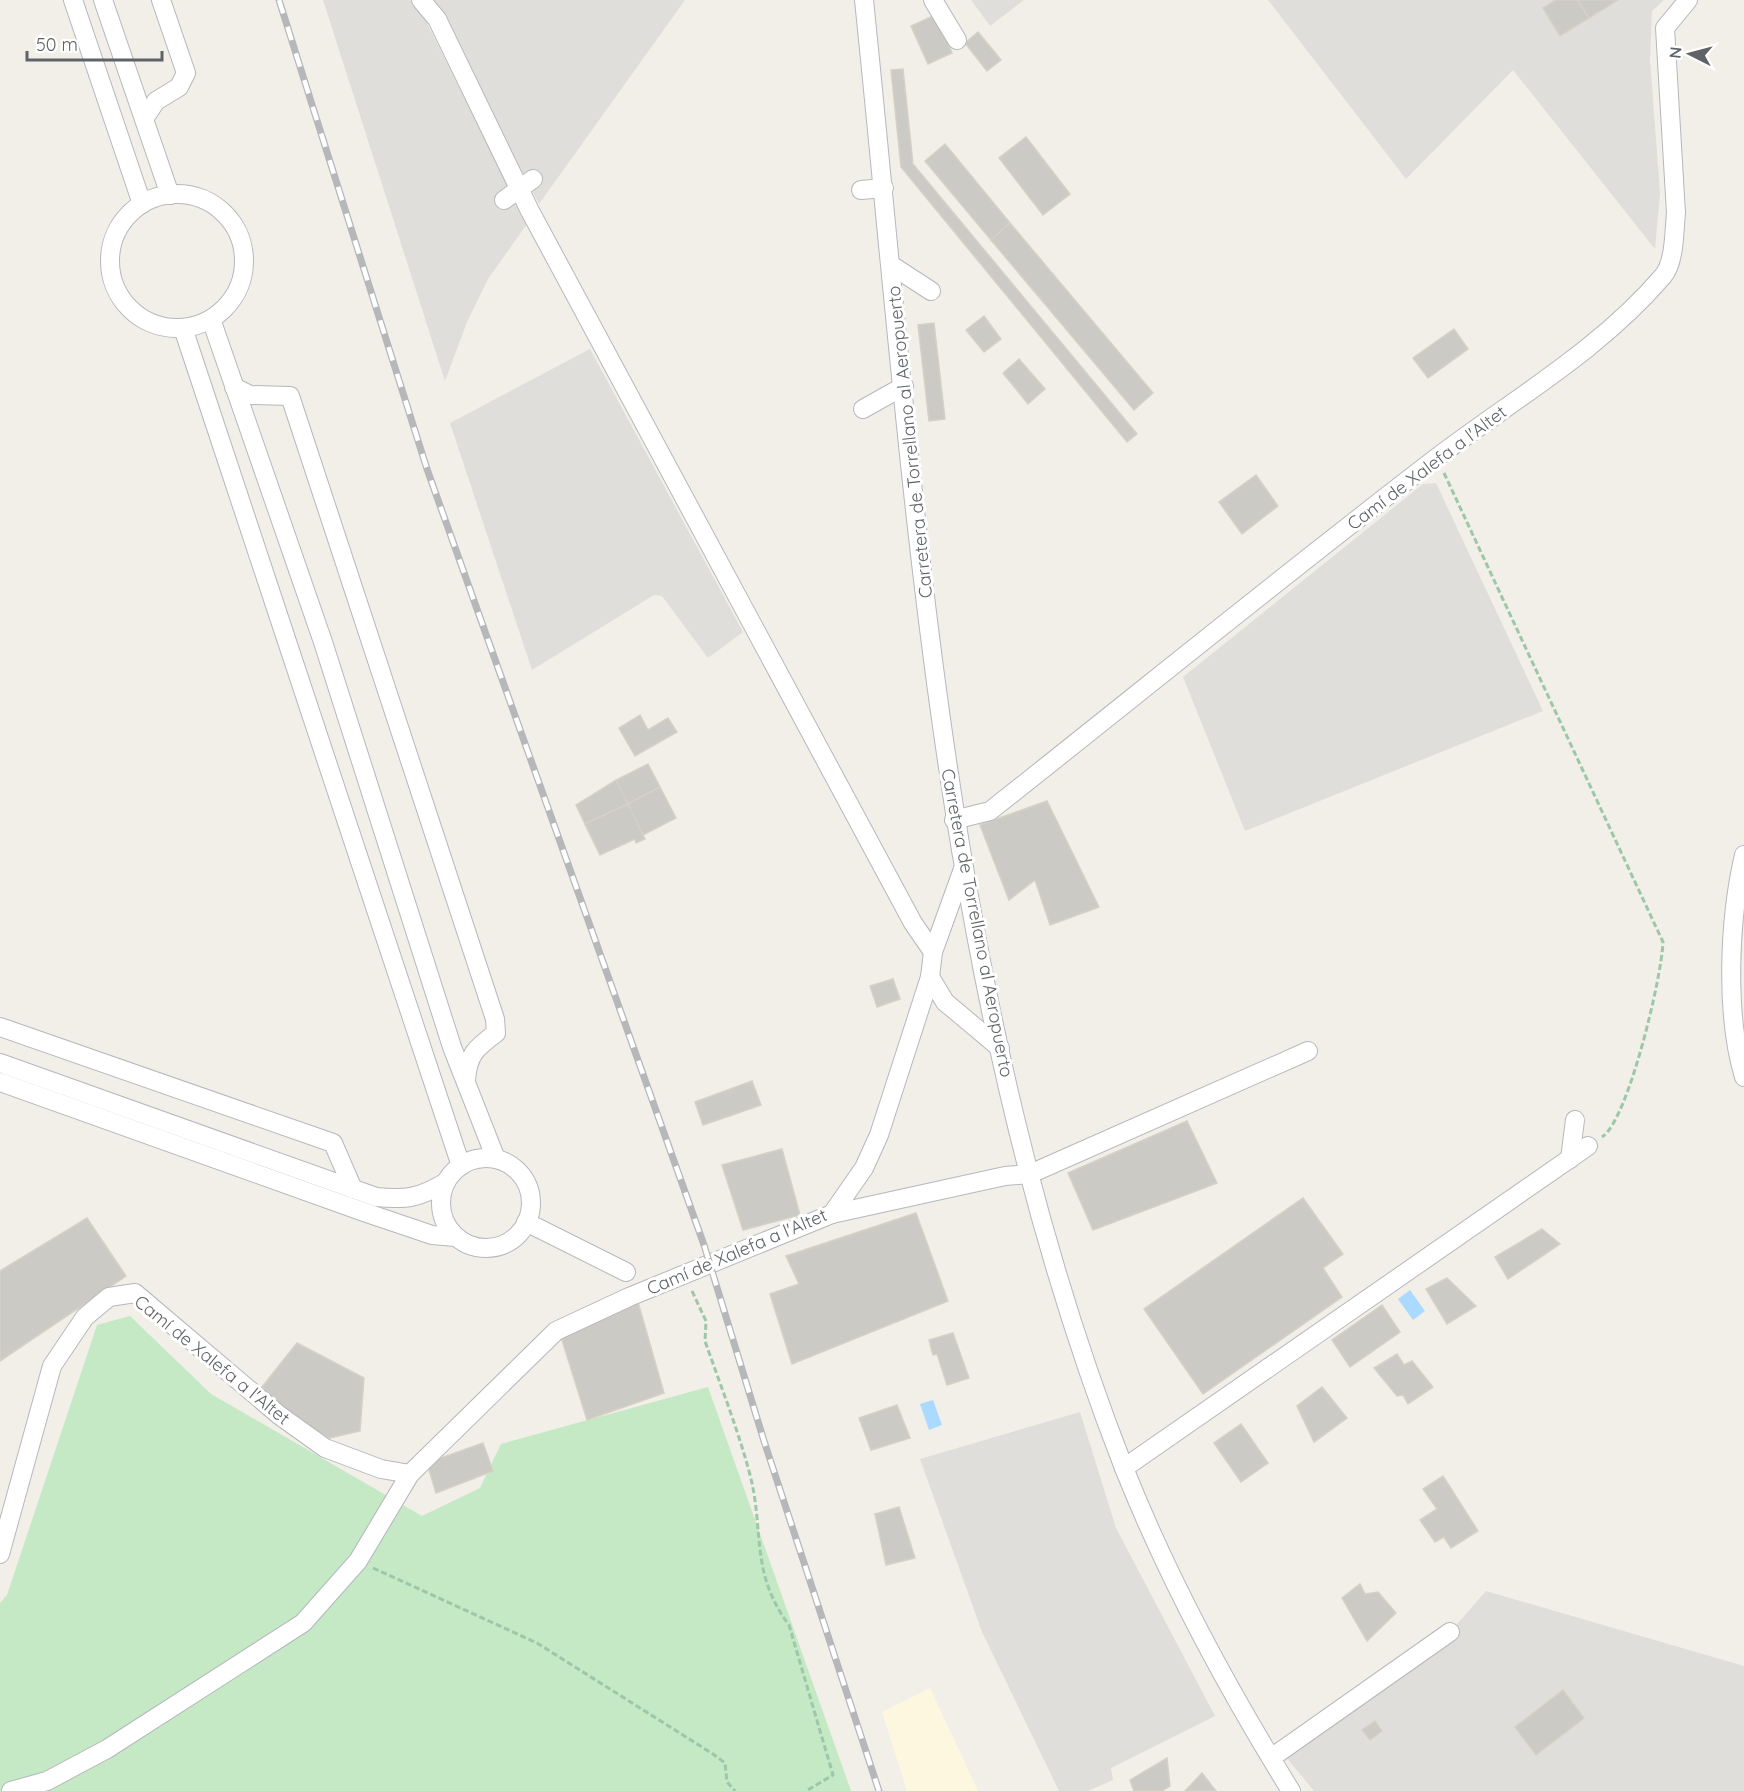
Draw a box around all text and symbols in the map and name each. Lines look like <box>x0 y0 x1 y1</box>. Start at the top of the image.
scale bar <box>27 24 162 62</box>
north arrow <box>1660 24 1720 84</box>
text: 50 m <box>36 33 78 56</box>
text: N <box>1665 46 1686 59</box>
street label: Carretera de Torrellano al Aeropuerto <box>882 285 937 599</box>
street label: Camí de Xalefa a l'Altet <box>1342 400 1511 535</box>
street label: Carretera de Torrellano al Aeropuerto <box>936 767 1019 1079</box>
street label: Camí de Xalefa a l'Altet <box>643 1203 830 1300</box>
street label: Camí de Xalefa a l'Altet <box>130 1290 295 1429</box>

